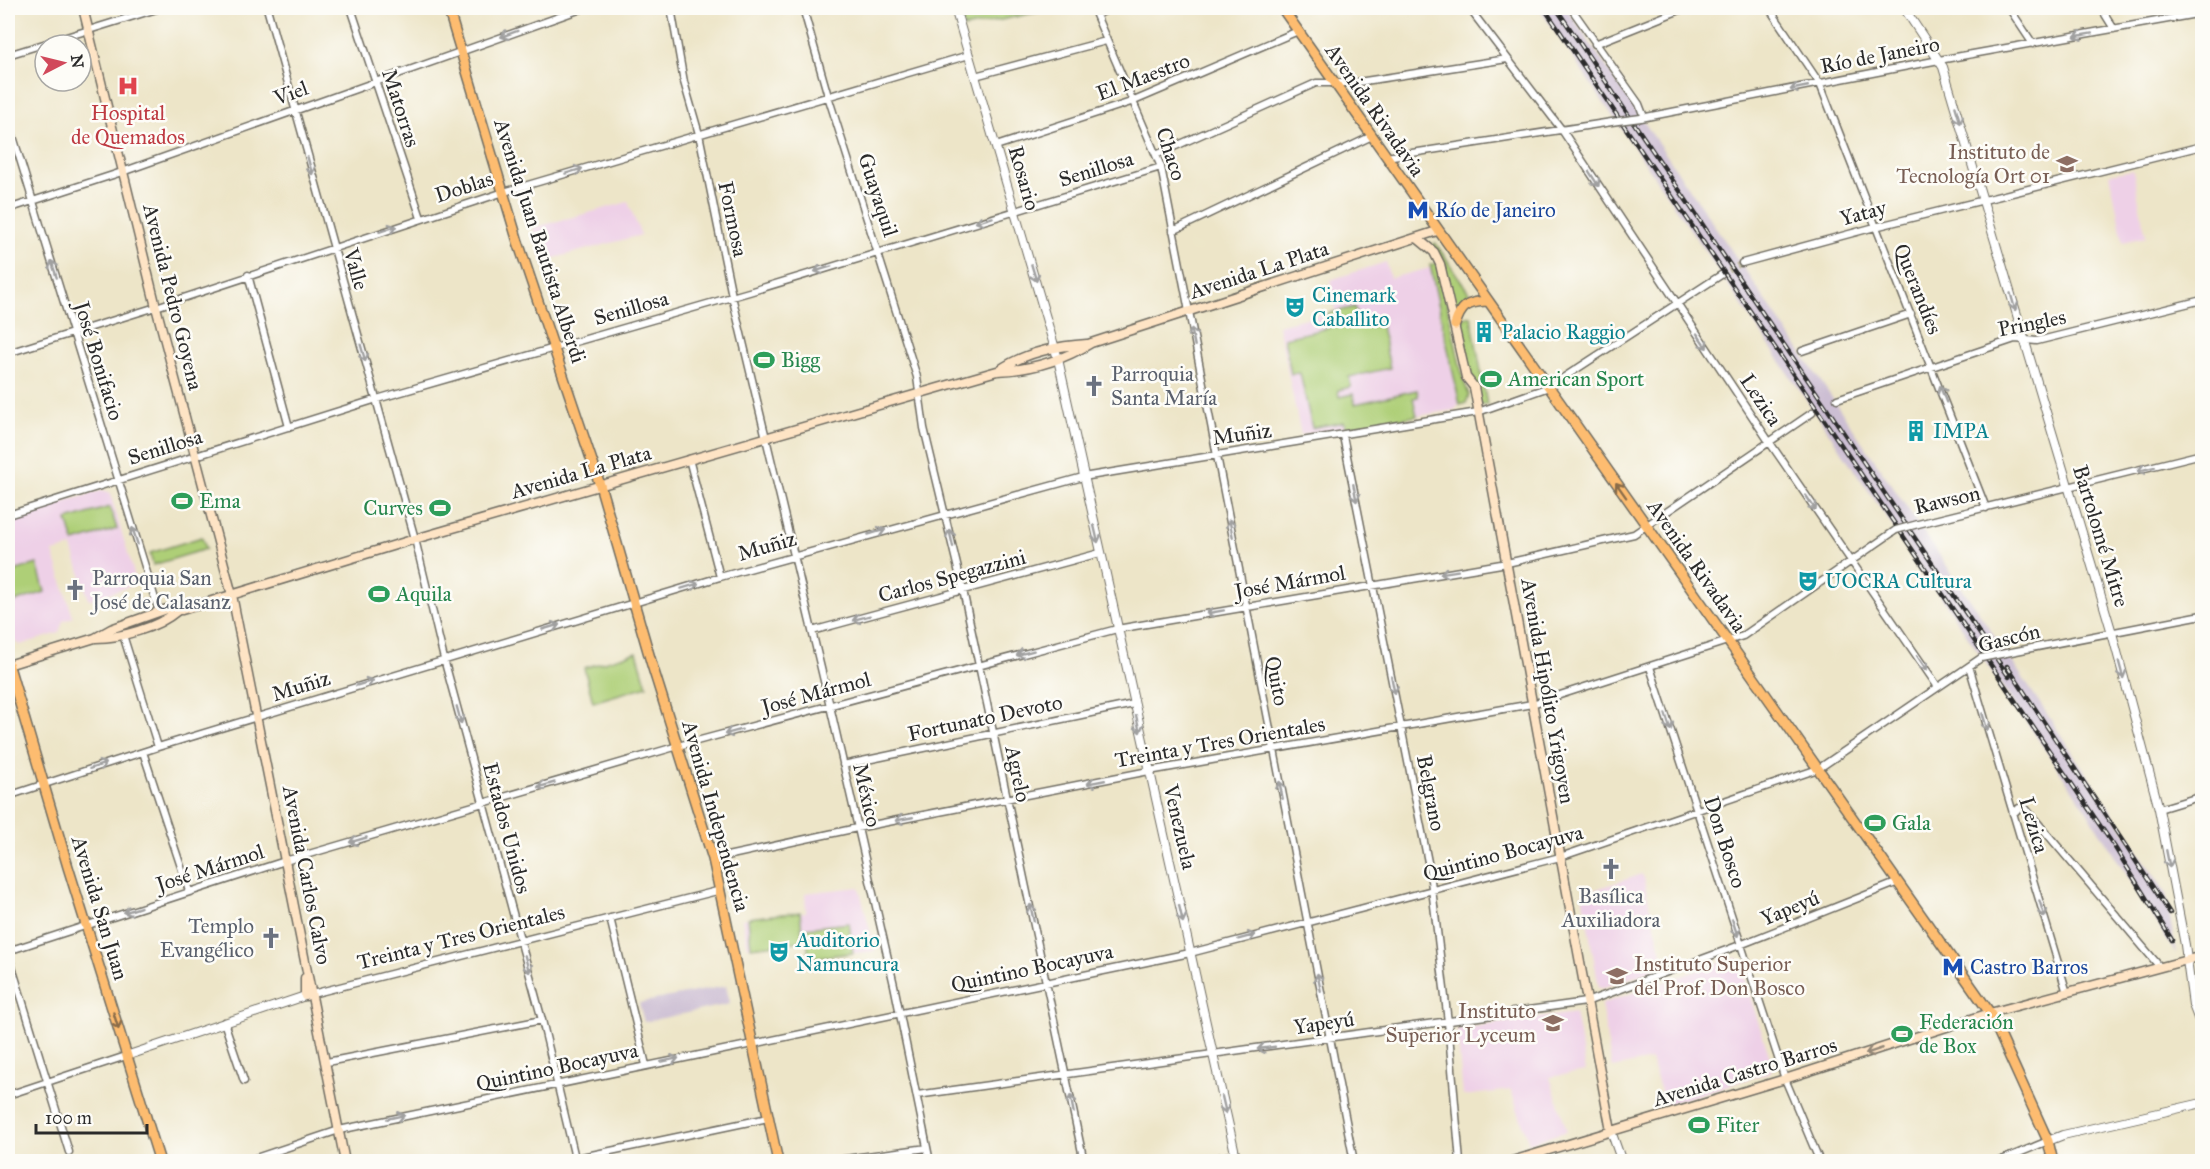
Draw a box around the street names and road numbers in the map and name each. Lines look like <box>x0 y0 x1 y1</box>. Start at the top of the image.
street label: Río de Janeiro <box>1818 31 1942 79</box>
street label: Avenida Rivadavia <box>1319 38 1430 181</box>
street label: El Maestro <box>1093 47 1194 107</box>
street label: Matorras <box>376 66 426 150</box>
street label: Viel <box>269 75 312 111</box>
street label: Avenida Juan Bautista Alberdi <box>488 115 592 367</box>
street label: Chaco <box>1150 124 1192 184</box>
street label: Rosario <box>1002 143 1046 214</box>
street label: Senillosa <box>1056 145 1137 193</box>
street label: Guayaquil <box>852 150 904 240</box>
street label: Doblas <box>432 165 496 209</box>
street label: Formosa <box>712 179 754 259</box>
street label: Yatay <box>1837 194 1890 232</box>
street label: Avenida Pedro Goyena <box>137 200 209 393</box>
street label: Avenida La Plata <box>1185 235 1332 305</box>
street label: Querandíes <box>1888 240 1948 338</box>
street label: Valle <box>337 244 374 293</box>
street label: Senillosa <box>591 285 671 331</box>
street label: José Bonifacio <box>68 297 129 424</box>
street label: Pringles <box>1996 304 2068 342</box>
street label: Lezica <box>1734 369 1788 431</box>
street label: Muñiz <box>1211 417 1274 451</box>
street label: Senillosa <box>125 423 206 471</box>
street label: Avenida La Plata <box>507 440 654 505</box>
street label: Bartolomé Mitre <box>2067 462 2135 610</box>
street label: Rawson <box>1911 480 1983 520</box>
street label: Avenida Rivadavia <box>1641 494 1752 637</box>
street label: Muñiz <box>735 525 799 567</box>
street label: Carlos Spegazzini <box>875 544 1029 608</box>
street label: José Mármol <box>1231 559 1348 605</box>
street label: Avenida Hipólito Yrigoyen <box>1515 575 1581 806</box>
street label: Gascón <box>1975 618 2043 658</box>
street label: Quito <box>1259 654 1295 708</box>
street label: Muñiz <box>269 665 334 707</box>
street label: José Mármol <box>757 666 874 721</box>
street label: Fortunato Devoto <box>905 689 1065 747</box>
street label: Treinta y Tres Orientales <box>1113 711 1327 773</box>
street label: Avenida Independencia <box>676 717 756 915</box>
street label: Agrelo <box>999 743 1037 805</box>
street label: Belgrano <box>1411 753 1451 833</box>
street label: Estados Unidos <box>477 760 537 896</box>
street label: México <box>847 761 887 830</box>
street label: Venezuela <box>1157 781 1202 872</box>
street label: Avenida Carlos Calvo <box>277 782 337 967</box>
street label: Don Bosco <box>1698 793 1752 891</box>
street label: Lezica <box>2013 794 2055 856</box>
street label: Quintino Bocayuva <box>1420 819 1586 887</box>
street label: Avenida San Juan <box>65 832 134 983</box>
street label: José Mármol <box>151 838 268 898</box>
street label: Yapeyú <box>1757 885 1823 931</box>
street label: Treinta y Tres Orientales <box>354 899 568 975</box>
street label: Quintino Bocayuva <box>949 938 1115 998</box>
street label: Yapeyú <box>1292 1006 1356 1040</box>
street label: Avenida Castro Barros <box>1649 1032 1840 1113</box>
street label: Quintino Bocayuva <box>474 1037 640 1097</box>

